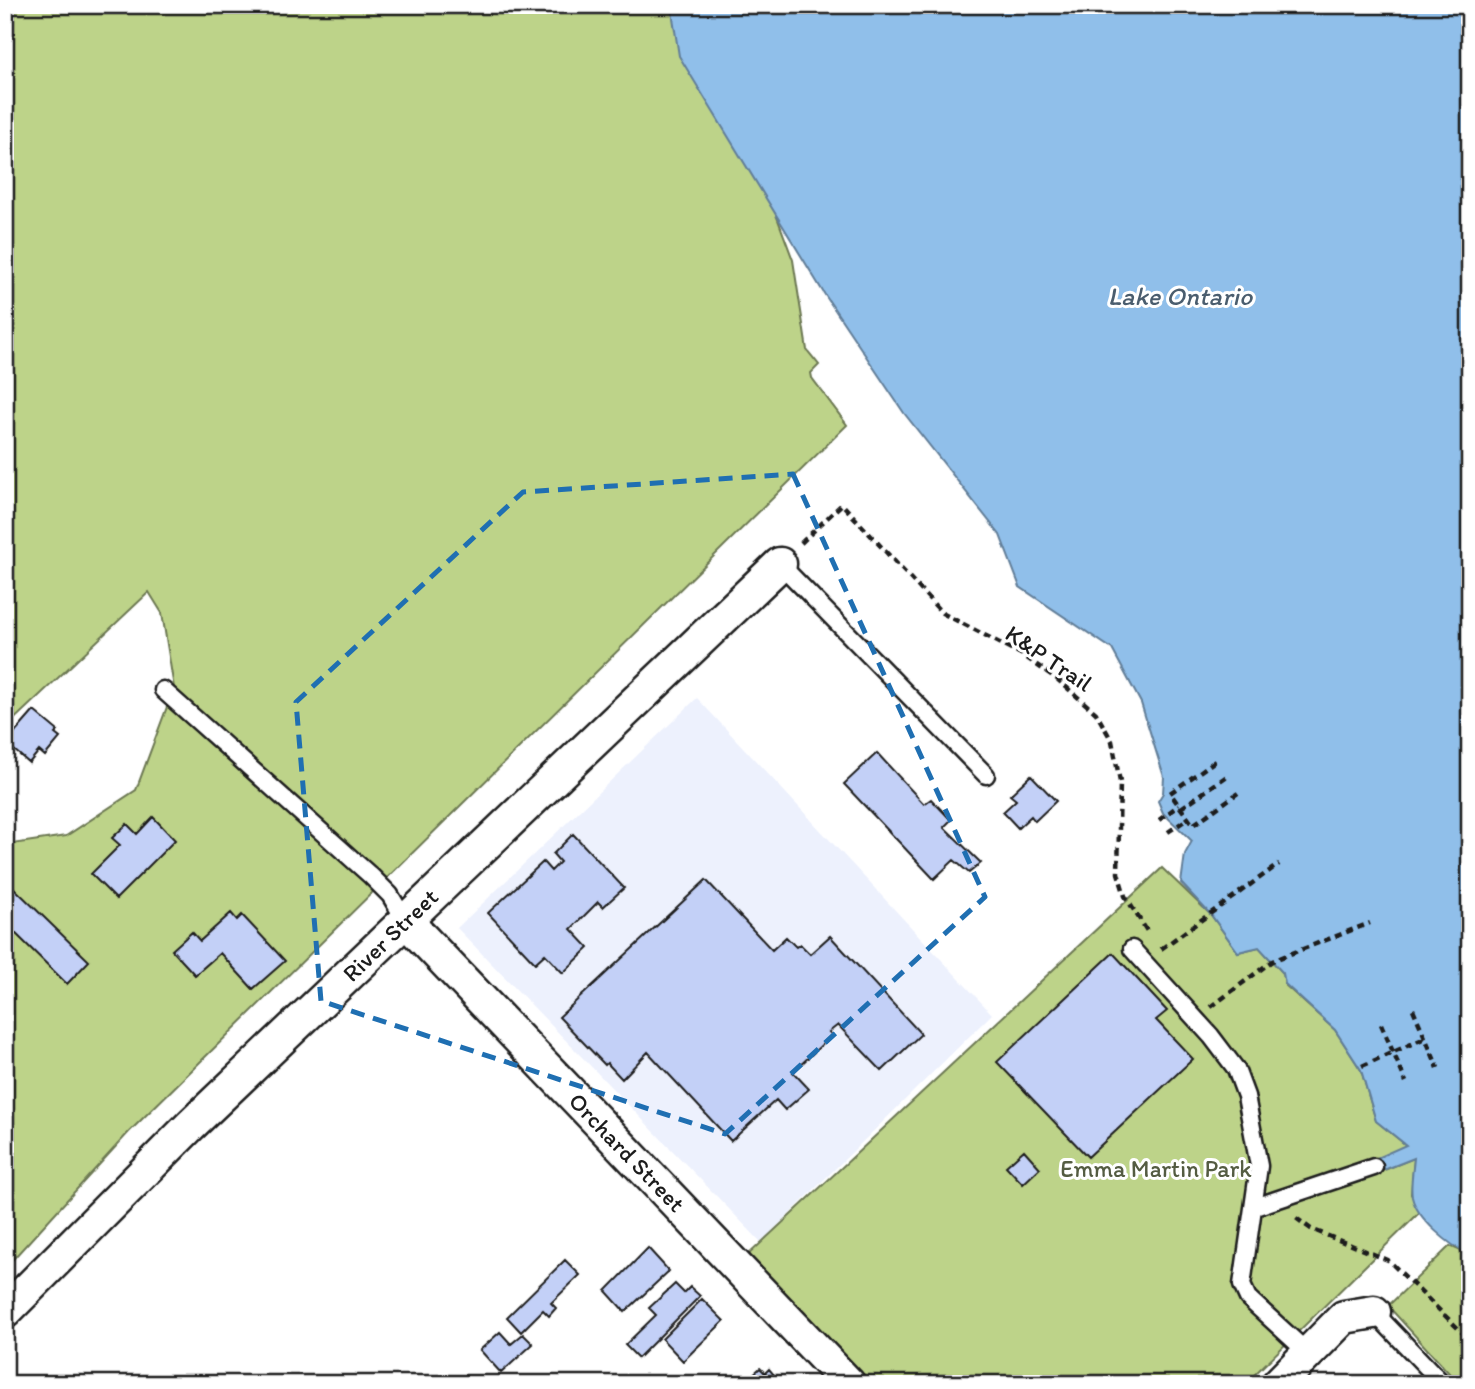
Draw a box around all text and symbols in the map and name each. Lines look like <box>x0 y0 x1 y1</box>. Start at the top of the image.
water label: Lake Ontario <box>1108 280 1253 312</box>
street label: K&P Trail <box>1000 618 1098 698</box>
street label: River Street <box>336 882 444 988</box>
street label: Orchard Street <box>563 1086 691 1218</box>
park label: Emma Martin Park <box>1060 1154 1252 1183</box>

